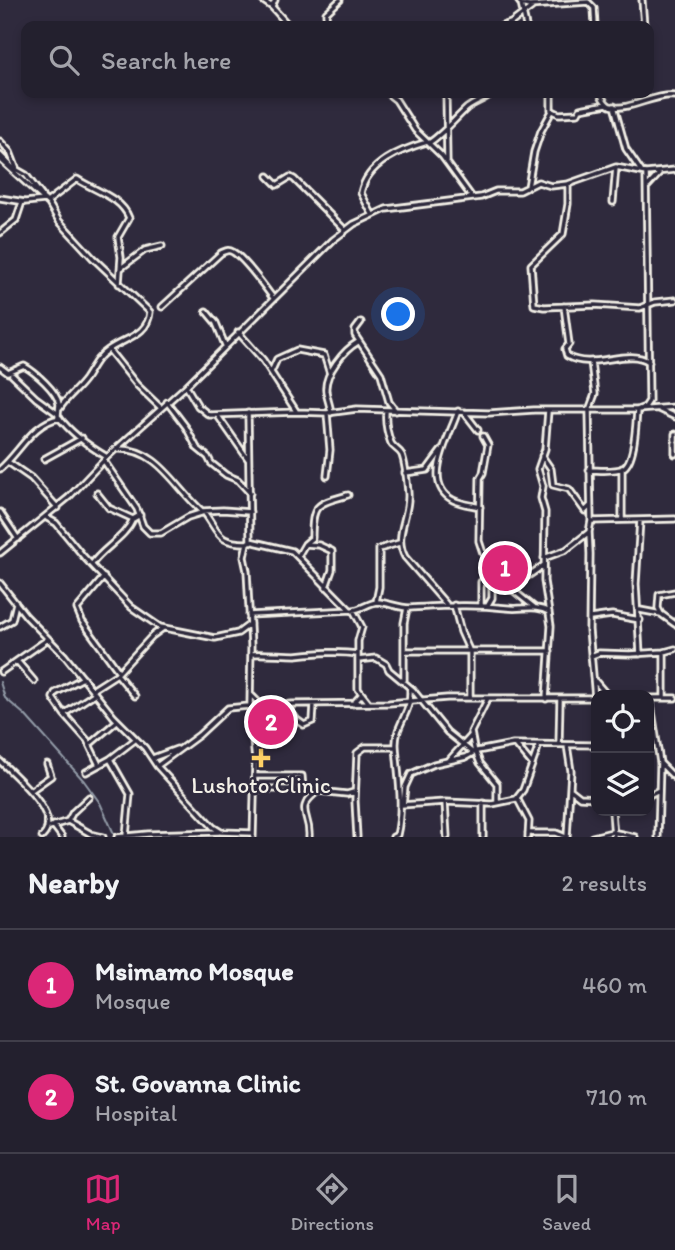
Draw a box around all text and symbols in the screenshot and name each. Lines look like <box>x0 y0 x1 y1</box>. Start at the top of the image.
search box <box>21 21 654 98</box>
icon: search <box>45 41 83 79</box>
text: Search here <box>101 44 231 76</box>
your location <box>381 297 415 331</box>
pin: 1 <box>482 542 528 594</box>
map controls <box>591 690 654 816</box>
button: locate <box>591 690 654 753</box>
pin: 2 <box>248 696 294 748</box>
marker: Lushoto Clinic <box>251 748 271 768</box>
button: layers <box>591 753 654 816</box>
place label: Lushoto Clinic <box>191 771 331 799</box>
text: Nearby <box>28 864 119 901</box>
text: 2 results <box>561 869 647 897</box>
text: Msimamo Mosque <box>95 955 294 987</box>
text: 1 <box>46 971 56 999</box>
text: 460 m <box>582 971 647 999</box>
text: Mosque <box>95 987 171 1015</box>
text: St. Govanna Clinic <box>95 1067 301 1099</box>
text: 2 <box>45 1083 57 1111</box>
text: 710 m <box>586 1083 647 1111</box>
text: Hospital <box>95 1099 177 1127</box>
tab: Map <box>84 1170 122 1235</box>
tab: Directions <box>290 1170 374 1235</box>
tab: Saved <box>542 1170 591 1235</box>

